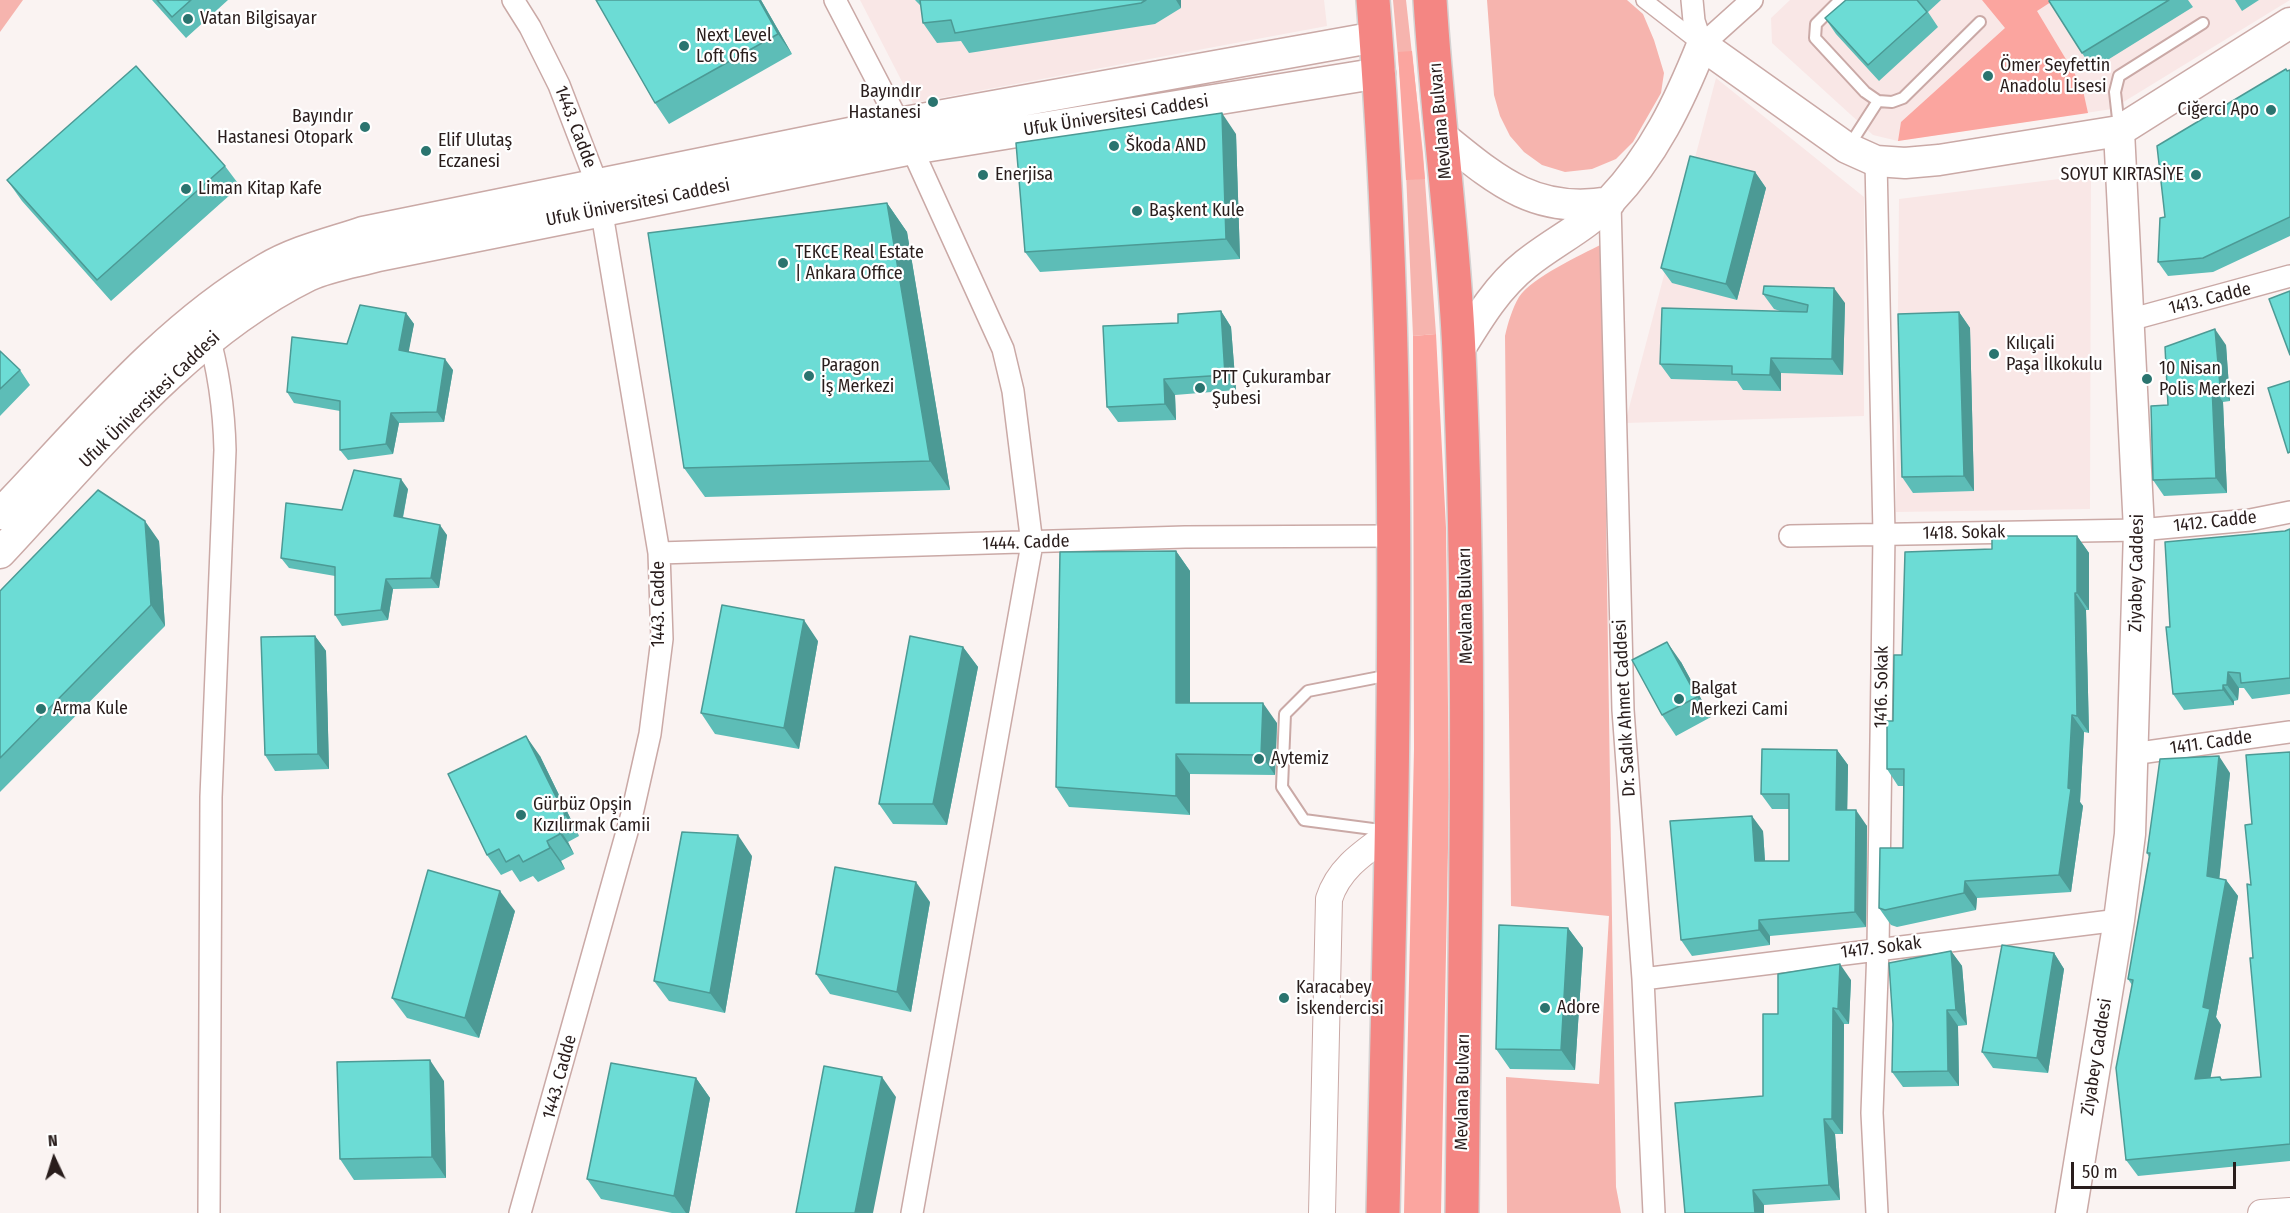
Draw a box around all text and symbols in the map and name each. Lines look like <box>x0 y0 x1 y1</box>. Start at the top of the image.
place label: Vatan Bilgisayar <box>200 8 317 30</box>
marker: Vatan Bilgisayar <box>181 12 195 26</box>
place label: Next Level Loft Ofis <box>696 25 772 68</box>
marker: Next Level Loft Ofis <box>677 39 691 53</box>
place label: Ömer Seyfettin Anadolu Lisesi <box>2000 55 2110 98</box>
street label: Mevlana Bulvarı <box>1425 62 1457 180</box>
marker: Ömer Seyfettin Anadolu Lisesi <box>1981 69 1995 83</box>
place label: Bayındır Hastanesi <box>849 81 921 124</box>
street label: 1443. Cadde <box>549 83 601 171</box>
street label: Ufuk Üniversitesi Caddesi <box>1022 91 1210 141</box>
marker: Bayındır Hastanesi <box>926 95 940 109</box>
place label: Ciğerci Apo <box>2177 99 2259 121</box>
marker: Ciğerci Apo <box>2264 103 2278 117</box>
place label: Bayındır Hastanesi Otopark <box>217 106 353 148</box>
marker: Bayındır Hastanesi Otopark <box>358 120 372 134</box>
place label: Elif Ulutaş Eczanesi <box>438 130 512 172</box>
place label: Škoda AND <box>1126 135 1206 157</box>
marker: Škoda AND <box>1107 139 1121 153</box>
marker: Elif Ulutaş Eczanesi <box>419 144 433 158</box>
place label: Enerjisa <box>995 164 1053 186</box>
place label: SOYUT KIRTASİYE <box>2061 164 2184 186</box>
marker: Enerjisa <box>976 168 990 182</box>
marker: SOYUT KIRTASİYE <box>2189 168 2203 182</box>
street label: Ufuk Üniversitesi Caddesi <box>544 175 732 231</box>
place label: Liman Kitap Kafe <box>198 178 322 200</box>
marker: Liman Kitap Kafe <box>179 182 193 196</box>
place label: Başkent Kule <box>1149 200 1244 222</box>
marker: Başkent Kule <box>1130 204 1144 218</box>
place label: TEKCE Real Estate | Ankara Office <box>795 242 924 284</box>
marker: TEKCE Real Estate | Ankara Office <box>776 256 790 270</box>
street label: 1413. Cadde <box>2167 278 2253 320</box>
street label: Ufuk Üniversitesi Caddesi <box>75 327 225 473</box>
place label: Kılıçali Paşa İlkokulu <box>2006 333 2103 376</box>
marker: Kılıçali Paşa İlkokulu <box>1987 347 2001 361</box>
place label: Paragon İş Merkezi <box>821 355 894 398</box>
place label: 10 Nisan Polis Merkezi <box>2159 358 2255 400</box>
place label: PTT Çukurambar Şubesi <box>1212 367 1331 410</box>
marker: Paragon İş Merkezi <box>802 369 816 383</box>
marker: 10 Nisan Polis Merkezi <box>2140 372 2154 386</box>
marker: PTT Çukurambar Şubesi <box>1193 381 1207 395</box>
street label: 1412. Cadde <box>2172 507 2258 537</box>
street label: Ziyabey Caddesi <box>2125 514 2149 632</box>
street label: 1418. Sokak <box>1923 521 2005 545</box>
street label: 1444. Cadde <box>982 531 1070 555</box>
street label: Mevlana Bulvarı <box>1454 547 1478 665</box>
street label: 1443. Cadde <box>648 561 670 647</box>
street label: Dr. Sadık Ahmet Caddesi <box>1610 619 1640 797</box>
street label: 1416. Sokak <box>1870 646 1894 728</box>
place label: Balgat Merkezi Cami <box>1691 678 1788 720</box>
marker: Balgat Merkezi Cami <box>1672 692 1686 706</box>
place label: Arma Kule <box>53 698 128 720</box>
marker: Arma Kule <box>34 702 48 716</box>
street label: 1411. Cadde <box>2169 727 2253 759</box>
place label: Aytemiz <box>1271 748 1328 770</box>
marker: Aytemiz <box>1252 752 1266 766</box>
place label: Gürbüz Opşin Kızılırmak Camii <box>533 794 650 836</box>
marker: Gürbüz Opşin Kızılırmak Camii <box>514 808 528 822</box>
street label: 1417. Sokak <box>1840 932 1922 964</box>
place label: Karacabey İskendercisi <box>1296 977 1384 1020</box>
marker: Karacabey İskendercisi <box>1277 991 1291 1005</box>
place label: Adore <box>1557 997 1600 1019</box>
street label: Ziyabey Caddesi <box>2077 997 2117 1117</box>
marker: Adore <box>1538 1001 1552 1015</box>
street label: 1443. Cadde <box>538 1033 582 1121</box>
street label: Mevlana Bulvarı <box>1451 1033 1475 1151</box>
north arrow <box>24 1129 84 1189</box>
text: N <box>47 1131 58 1150</box>
scale bar <box>2074 1150 2239 1188</box>
text: 50 m <box>2082 1161 2118 1183</box>

